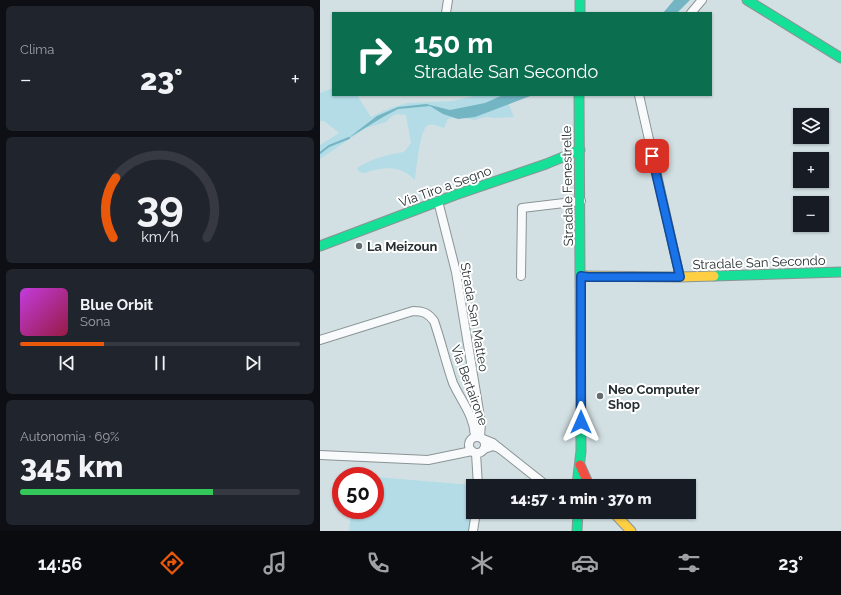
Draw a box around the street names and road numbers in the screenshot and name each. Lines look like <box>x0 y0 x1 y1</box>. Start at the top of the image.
street label: Stradale Fenestrelle <box>559 125 576 247</box>
street label: Via Tiro a Segno <box>397 163 494 210</box>
street label: Stradale San Secondo <box>692 253 826 272</box>
street label: Strada San Matteo <box>458 261 492 373</box>
street label: Via Bertairone <box>448 343 491 428</box>

